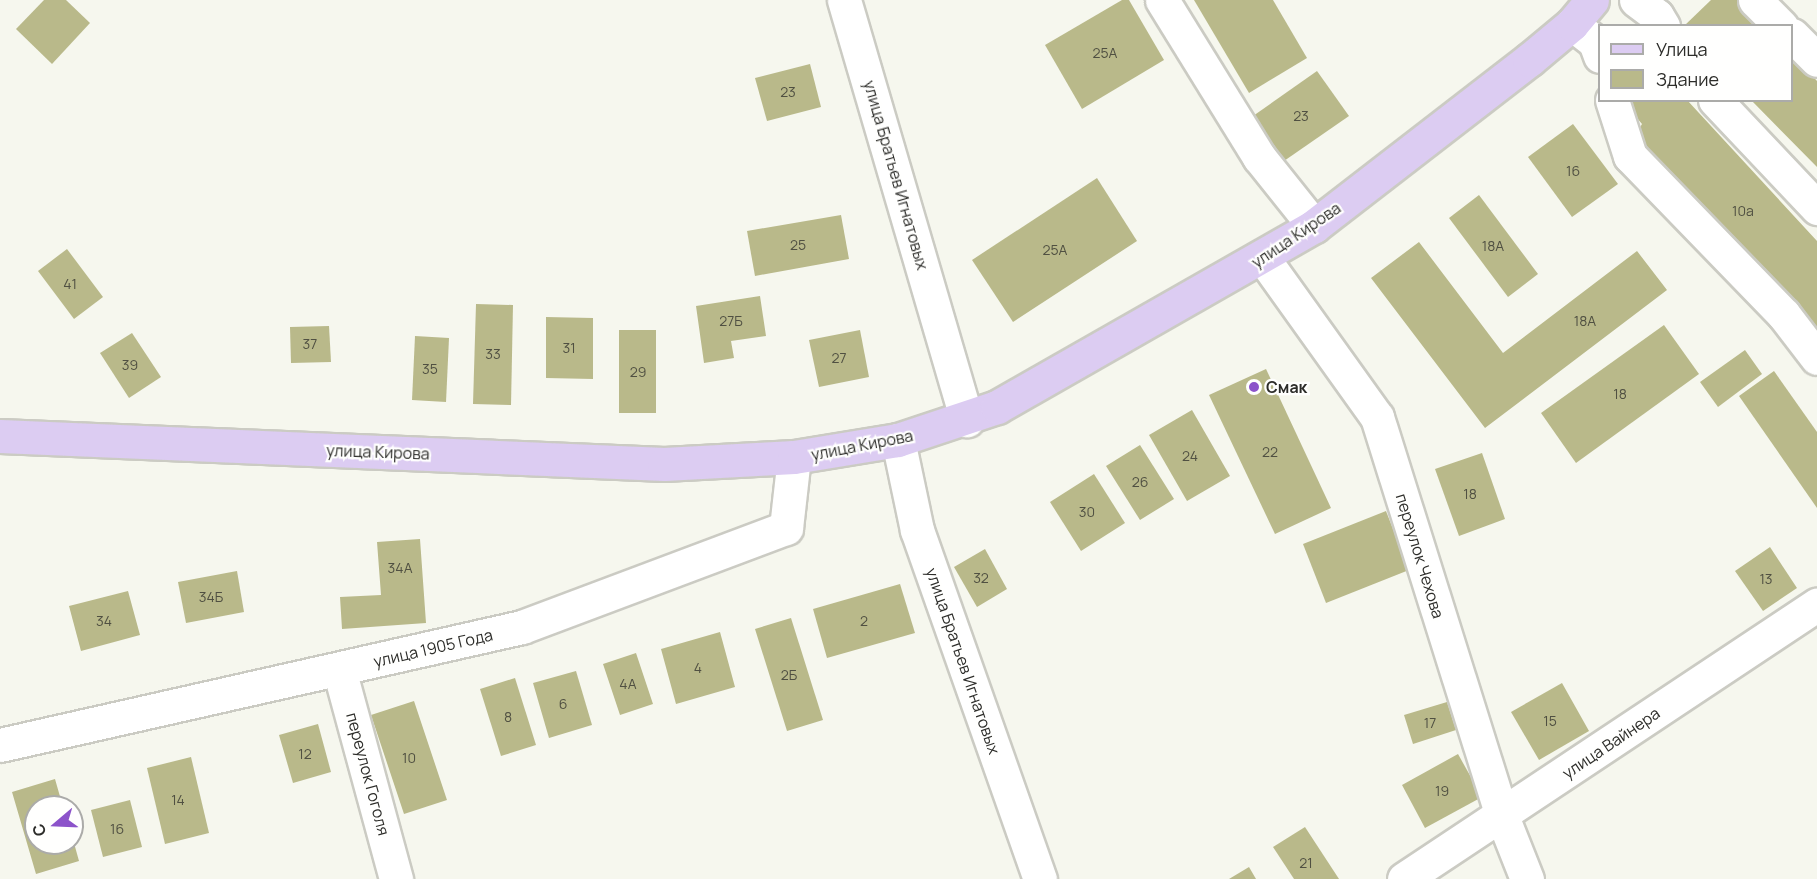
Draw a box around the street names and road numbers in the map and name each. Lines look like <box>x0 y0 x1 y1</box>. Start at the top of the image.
street label: улица Братьев Игнатовых <box>860 78 932 272</box>
street label: улица Кирова <box>1248 198 1344 272</box>
street label: улица Кирова <box>809 426 915 464</box>
street label: улица Кирова <box>326 441 430 463</box>
street label: переулок Чехова <box>1392 491 1448 621</box>
street label: улица Братьев Игнатовых <box>922 565 1004 757</box>
street label: улица 1905 Года <box>371 625 495 671</box>
street label: улица Вайнера <box>1559 703 1663 783</box>
street label: переулок Гоголя <box>342 710 394 838</box>

